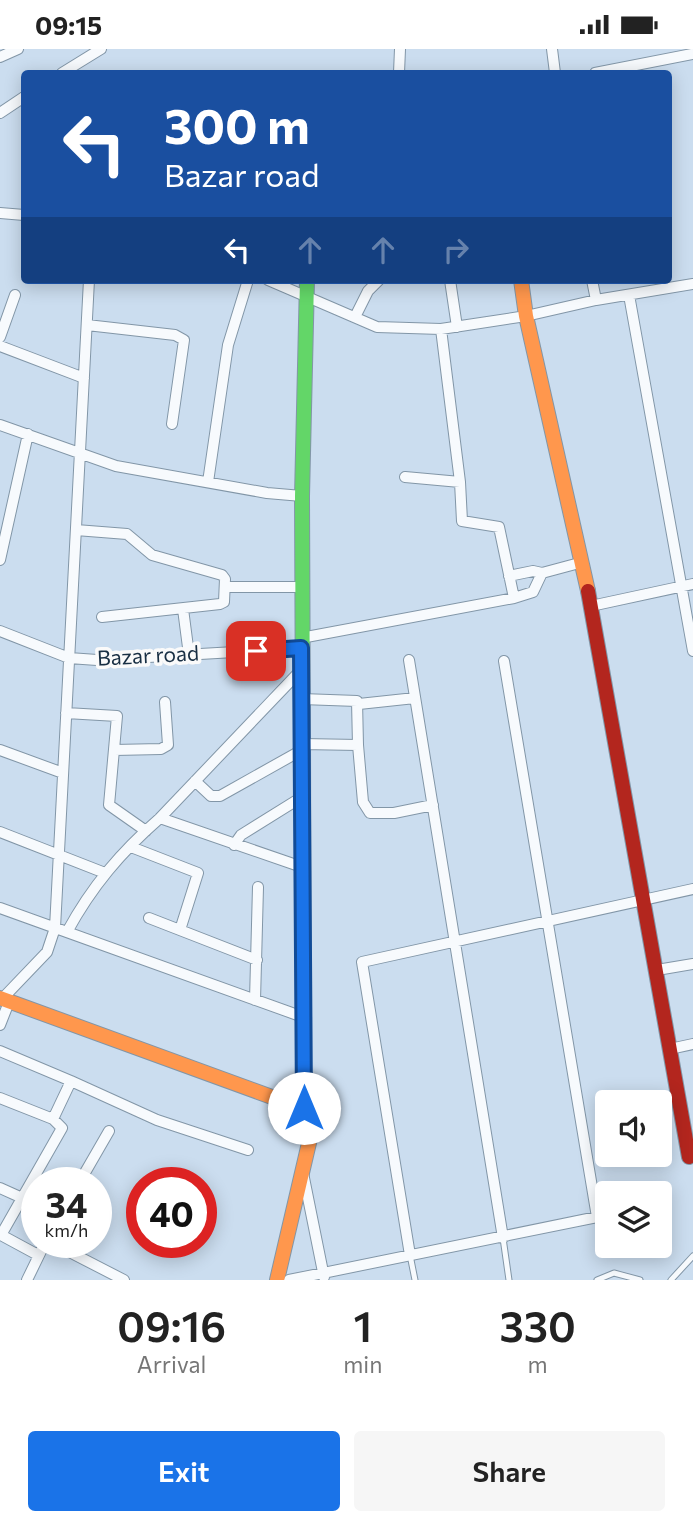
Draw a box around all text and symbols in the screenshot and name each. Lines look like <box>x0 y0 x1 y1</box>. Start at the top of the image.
text: 09:15 <box>35 9 102 40</box>
text: 300 m <box>164 94 310 154</box>
icon: left <box>49 98 140 189</box>
text: Bazar road <box>164 154 320 194</box>
icon: left <box>218 231 256 269</box>
icon: ahead <box>291 231 329 269</box>
icon: ahead <box>364 231 402 269</box>
icon: right <box>437 231 475 269</box>
pin <box>226 621 286 681</box>
icon: arrive <box>237 632 275 670</box>
street label: Bazar road <box>96 639 200 670</box>
position arrow <box>267 1071 341 1145</box>
map controls <box>595 1090 672 1258</box>
button: sound <box>595 1090 672 1167</box>
speed limit sign: 40 <box>126 1167 217 1258</box>
button: layers <box>595 1181 672 1258</box>
text: 34 <box>46 1182 87 1225</box>
text: km/h <box>45 1219 88 1241</box>
text: 09:16 <box>117 1299 226 1351</box>
text: 1 <box>353 1299 372 1351</box>
text: 330 <box>500 1299 576 1351</box>
text: Arrival <box>137 1350 206 1378</box>
text: min <box>343 1350 382 1378</box>
text: m <box>528 1350 548 1378</box>
button: Exit <box>28 1431 340 1511</box>
button: Share <box>354 1431 665 1511</box>

